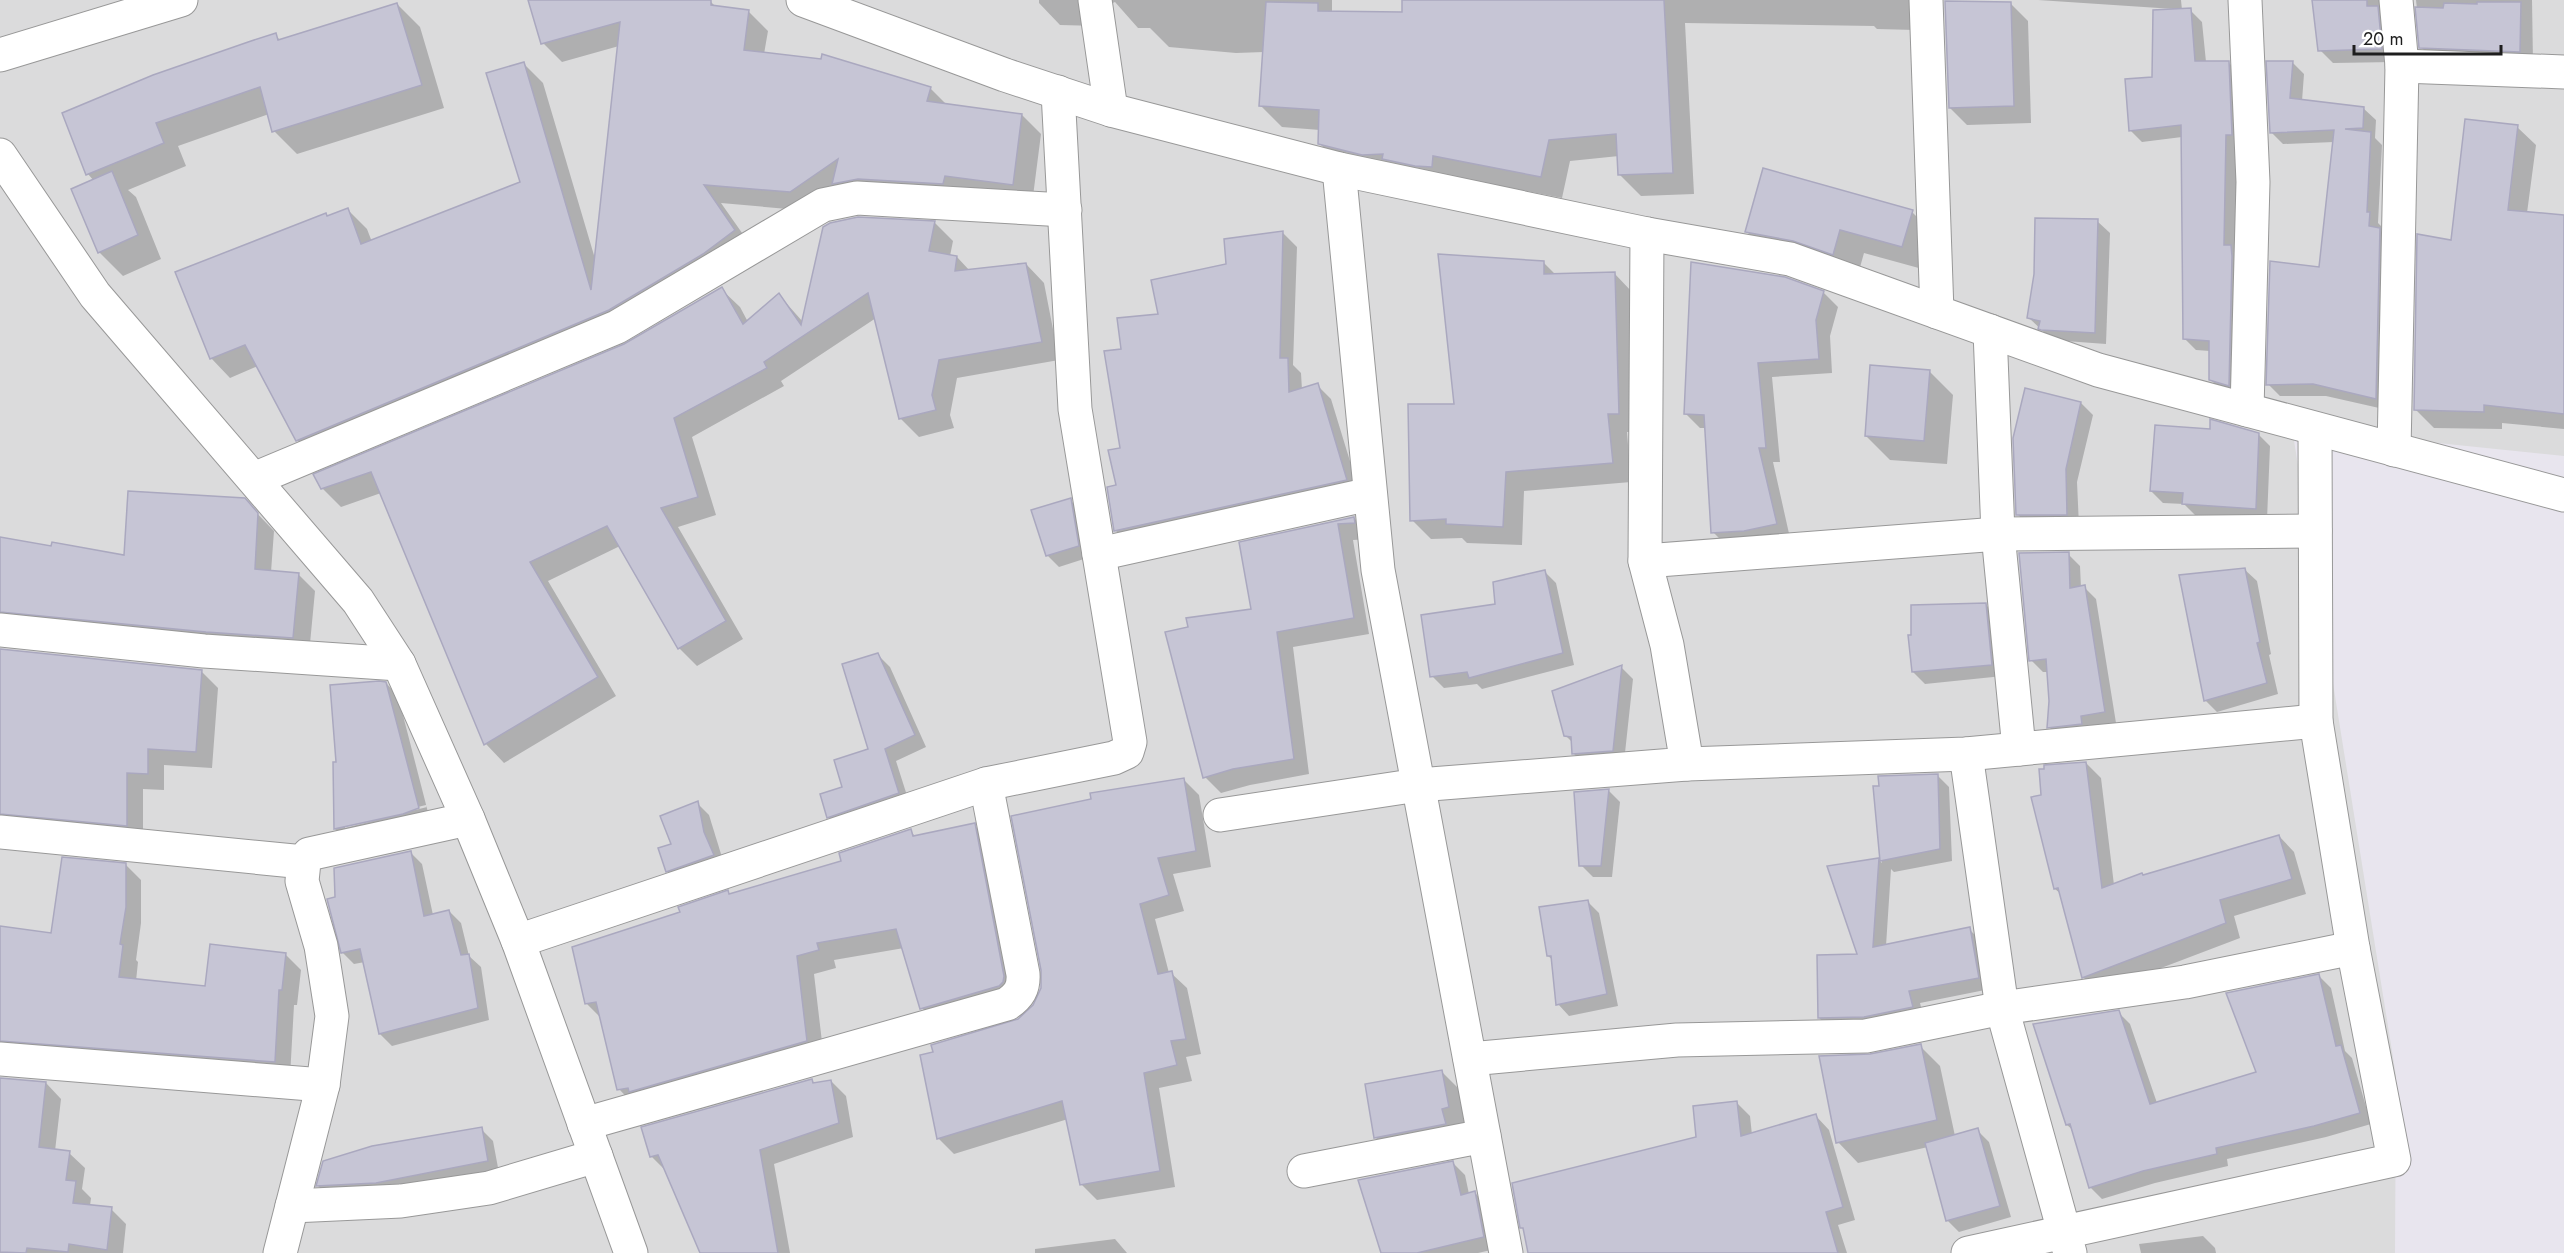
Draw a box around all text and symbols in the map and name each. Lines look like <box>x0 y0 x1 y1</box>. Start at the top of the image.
scale bar <box>2354 18 2501 56</box>
text: 20 m <box>2363 26 2403 52</box>

